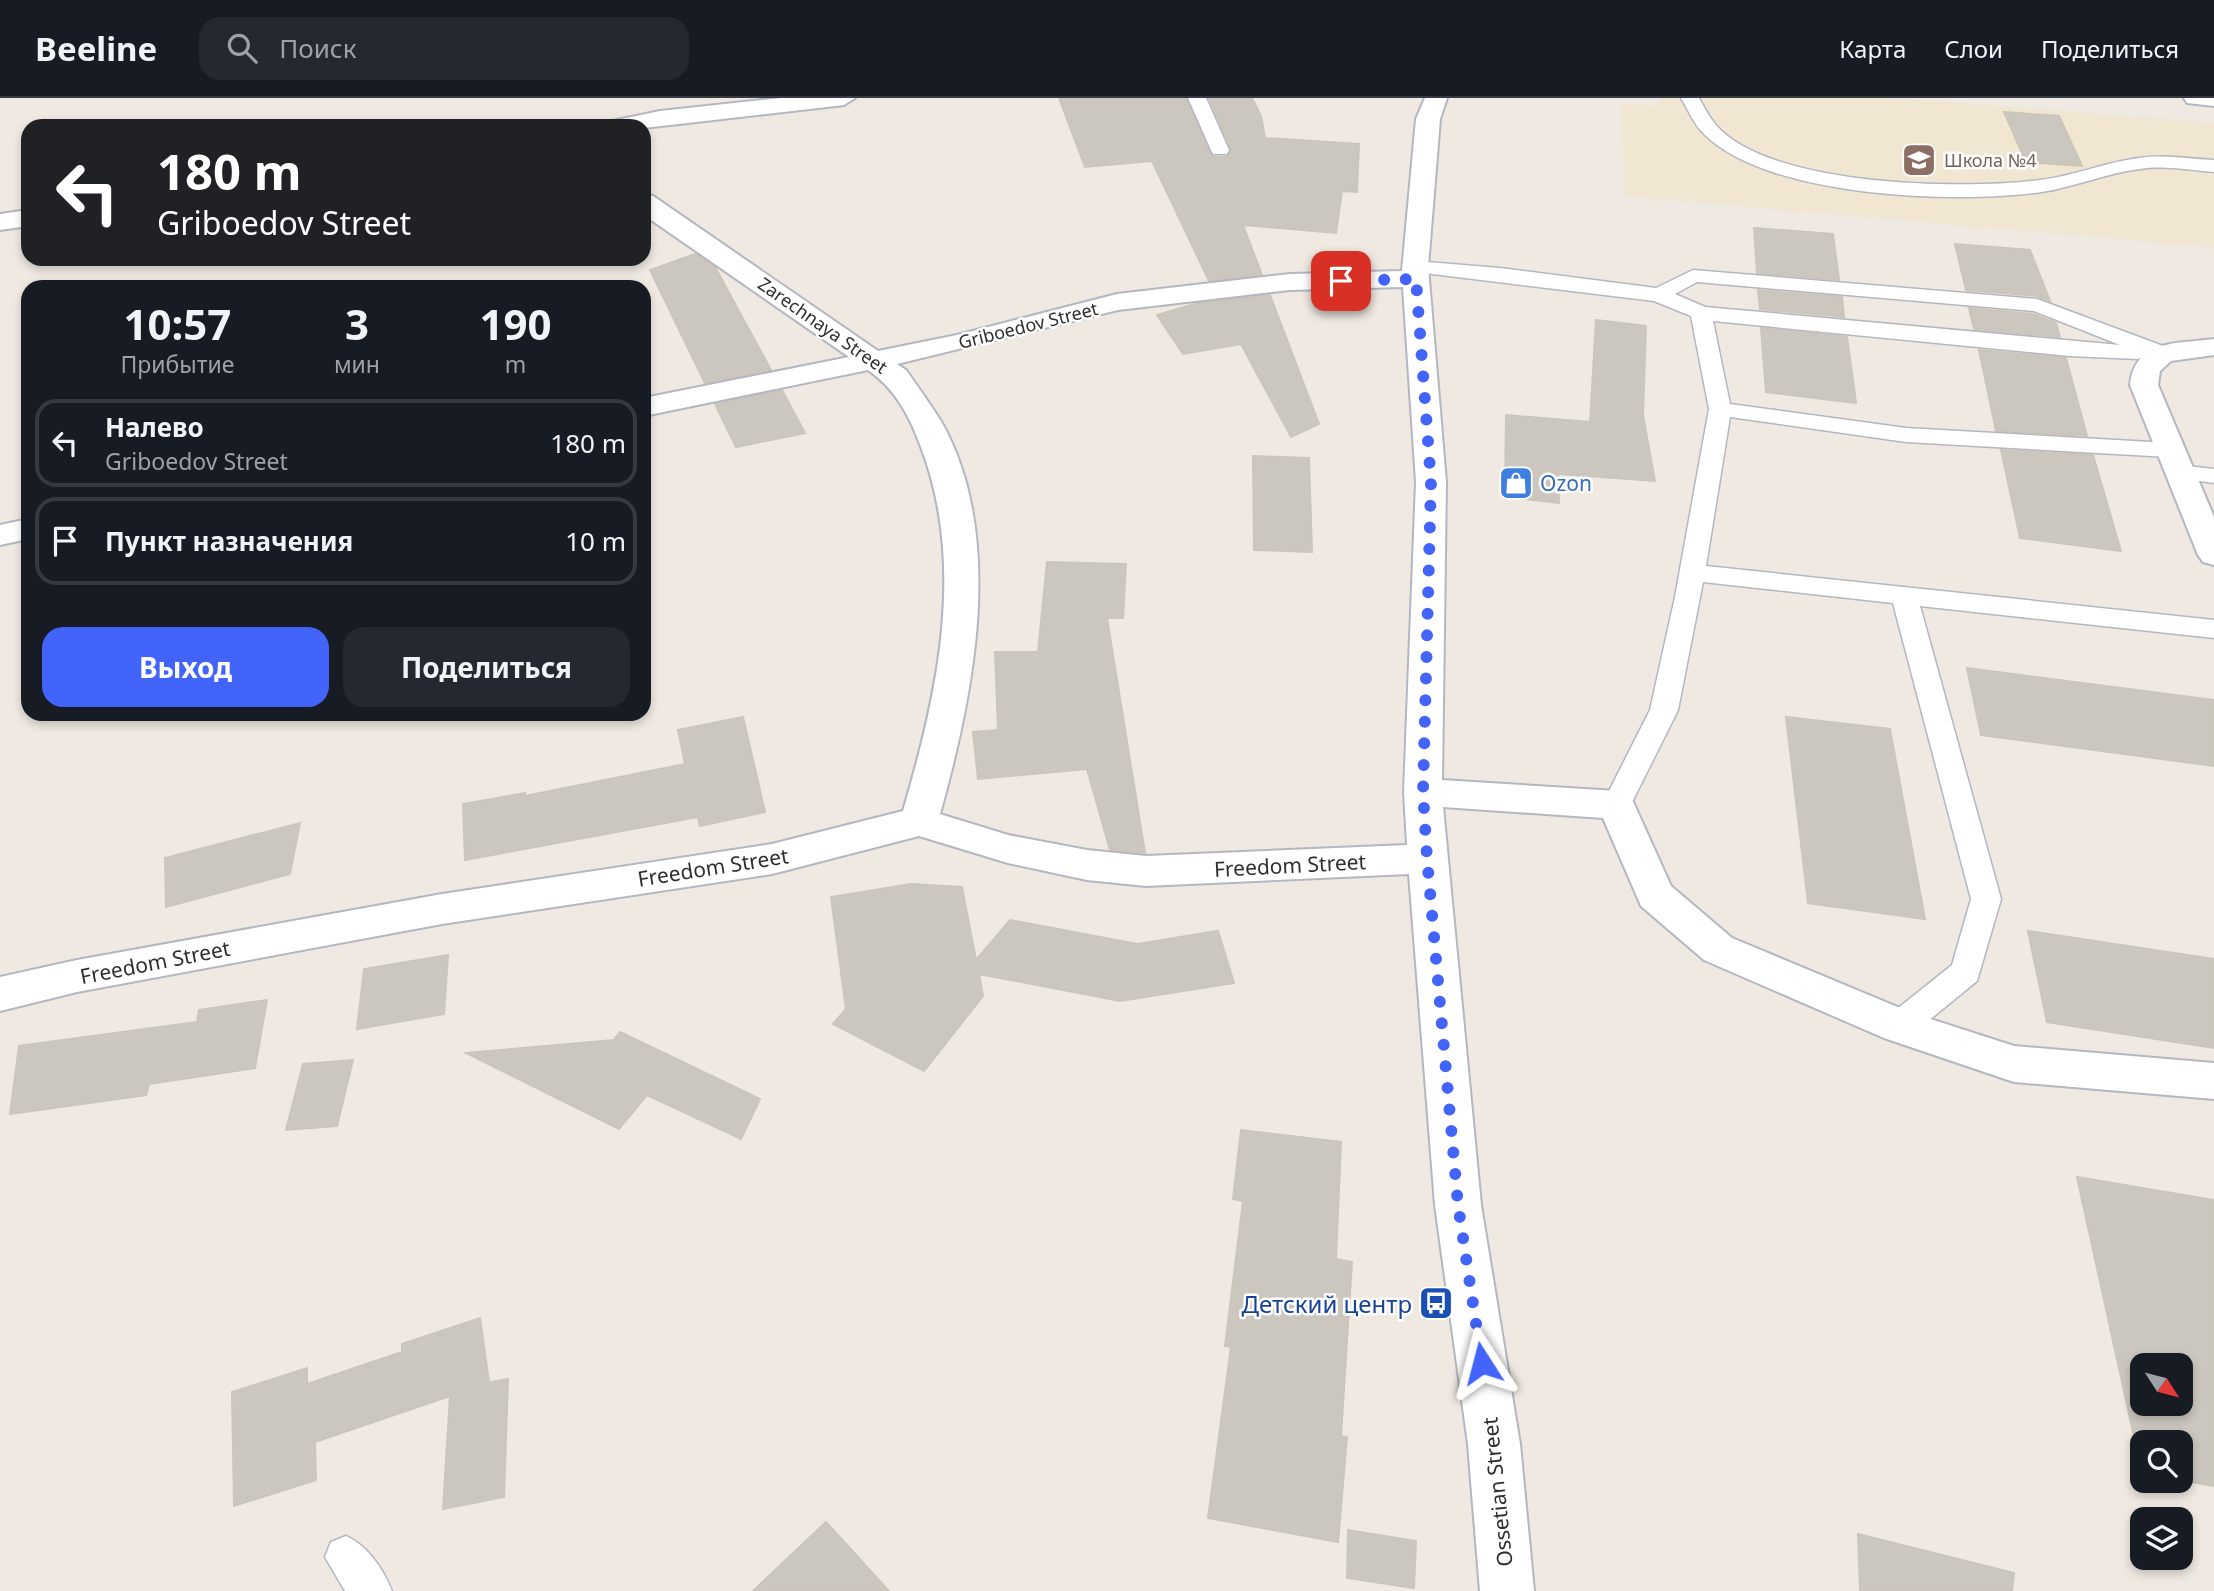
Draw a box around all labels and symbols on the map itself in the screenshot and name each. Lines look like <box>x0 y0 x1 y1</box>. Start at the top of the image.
school or university icon: Школа №4 <box>1900 141 1938 179</box>
place label: Школа №4 <box>1944 148 2036 172</box>
pin <box>1311 251 1371 311</box>
street label: Zarechnaya Street <box>754 271 893 379</box>
street label: Griboedov Street <box>956 296 1101 354</box>
shop icon: Ozon <box>1497 464 1535 502</box>
place label: Ozon <box>1540 469 1592 497</box>
street label: Freedom Street <box>636 841 791 893</box>
street label: Freedom Street <box>1213 847 1367 883</box>
street label: Freedom Street <box>78 934 233 990</box>
bus stop icon: Детский центр <box>1417 1284 1455 1322</box>
place label: Детский центр <box>1242 1287 1412 1320</box>
position arrow <box>1445 1326 1519 1400</box>
north arrow <box>2130 1353 2193 1416</box>
street label: Ossetian Street <box>1475 1415 1519 1568</box>

